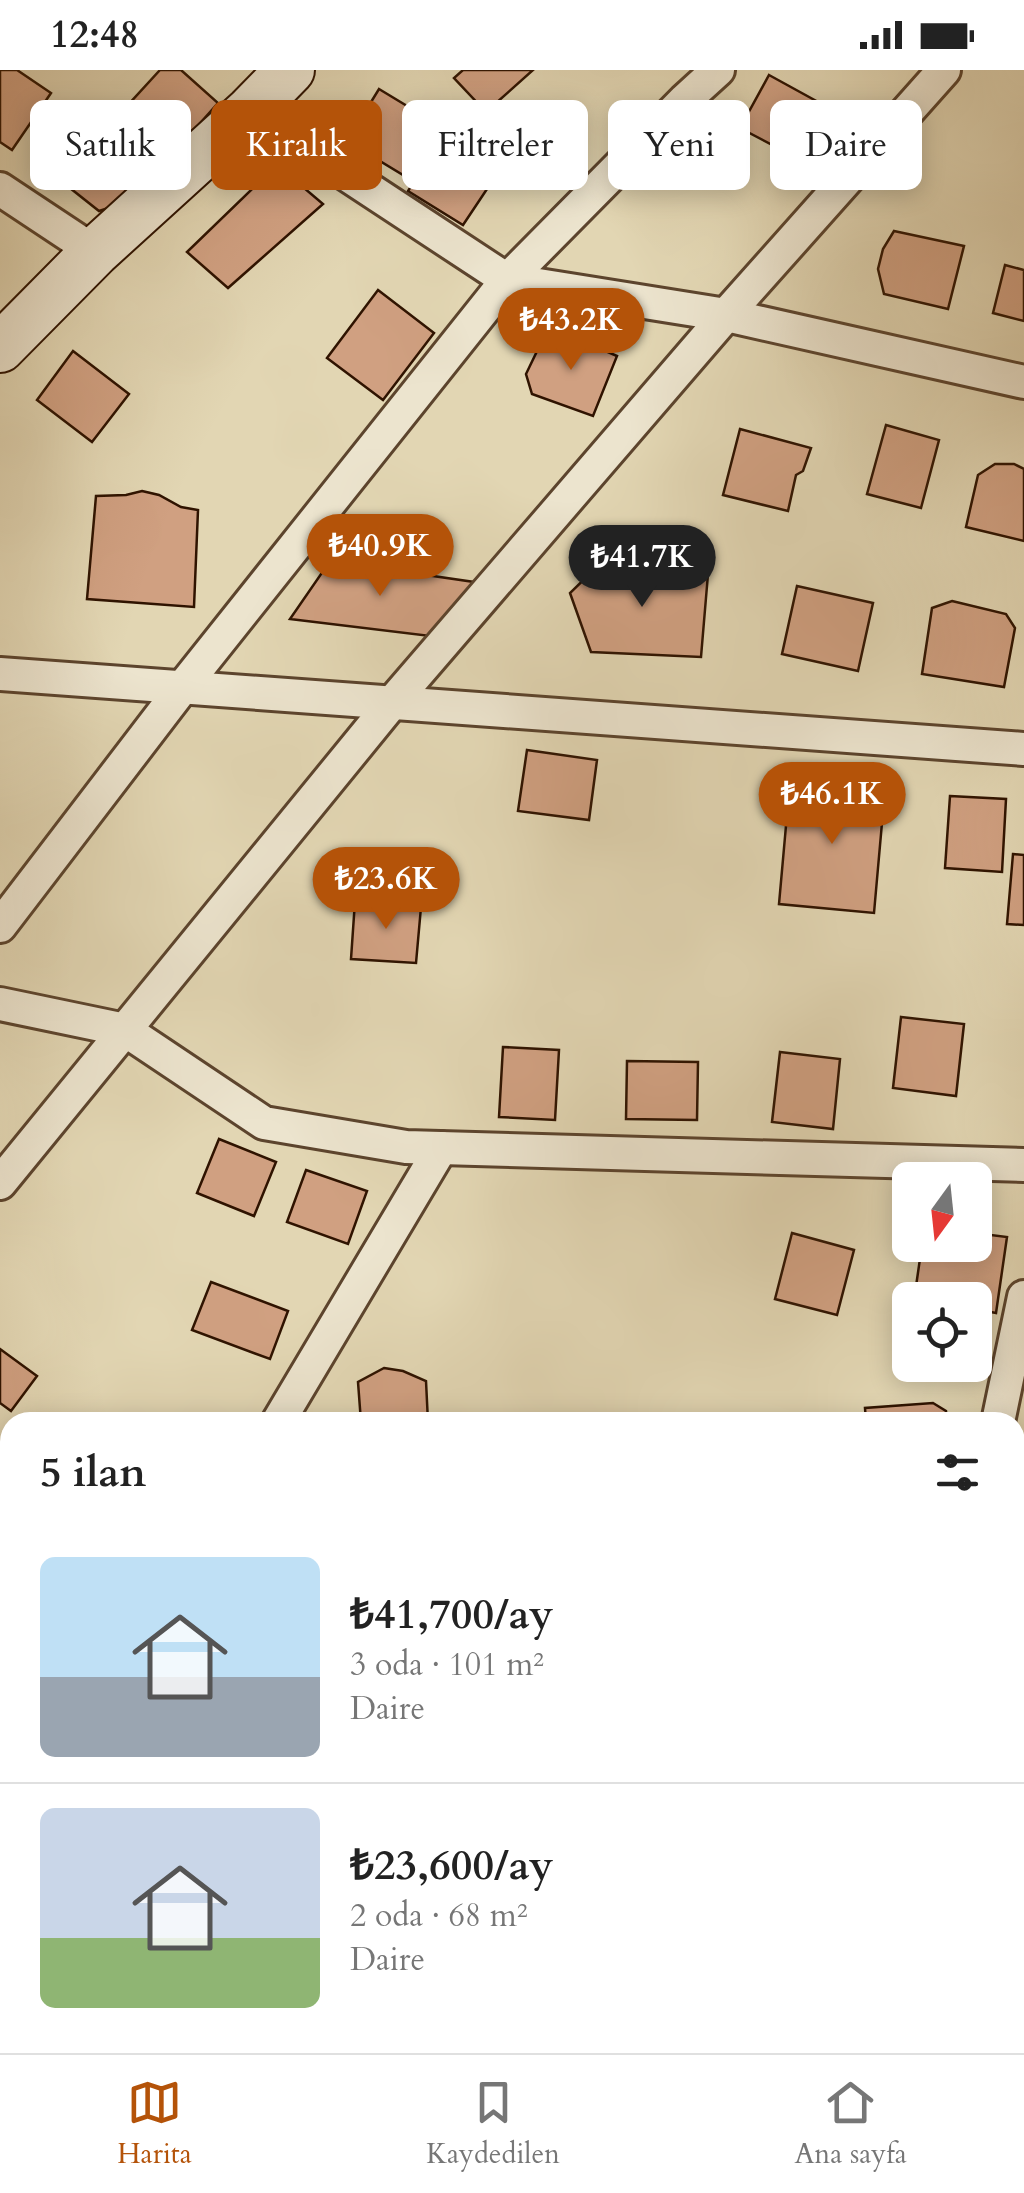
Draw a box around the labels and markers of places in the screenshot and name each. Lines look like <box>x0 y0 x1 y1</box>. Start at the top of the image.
pin: ₺43.2K <box>490 288 652 373</box>
pin: ₺40.9K <box>299 514 461 599</box>
pin: ₺41.7K <box>561 525 723 610</box>
pin: ₺46.1K <box>751 762 913 847</box>
pin: ₺23.6K <box>305 847 467 932</box>

